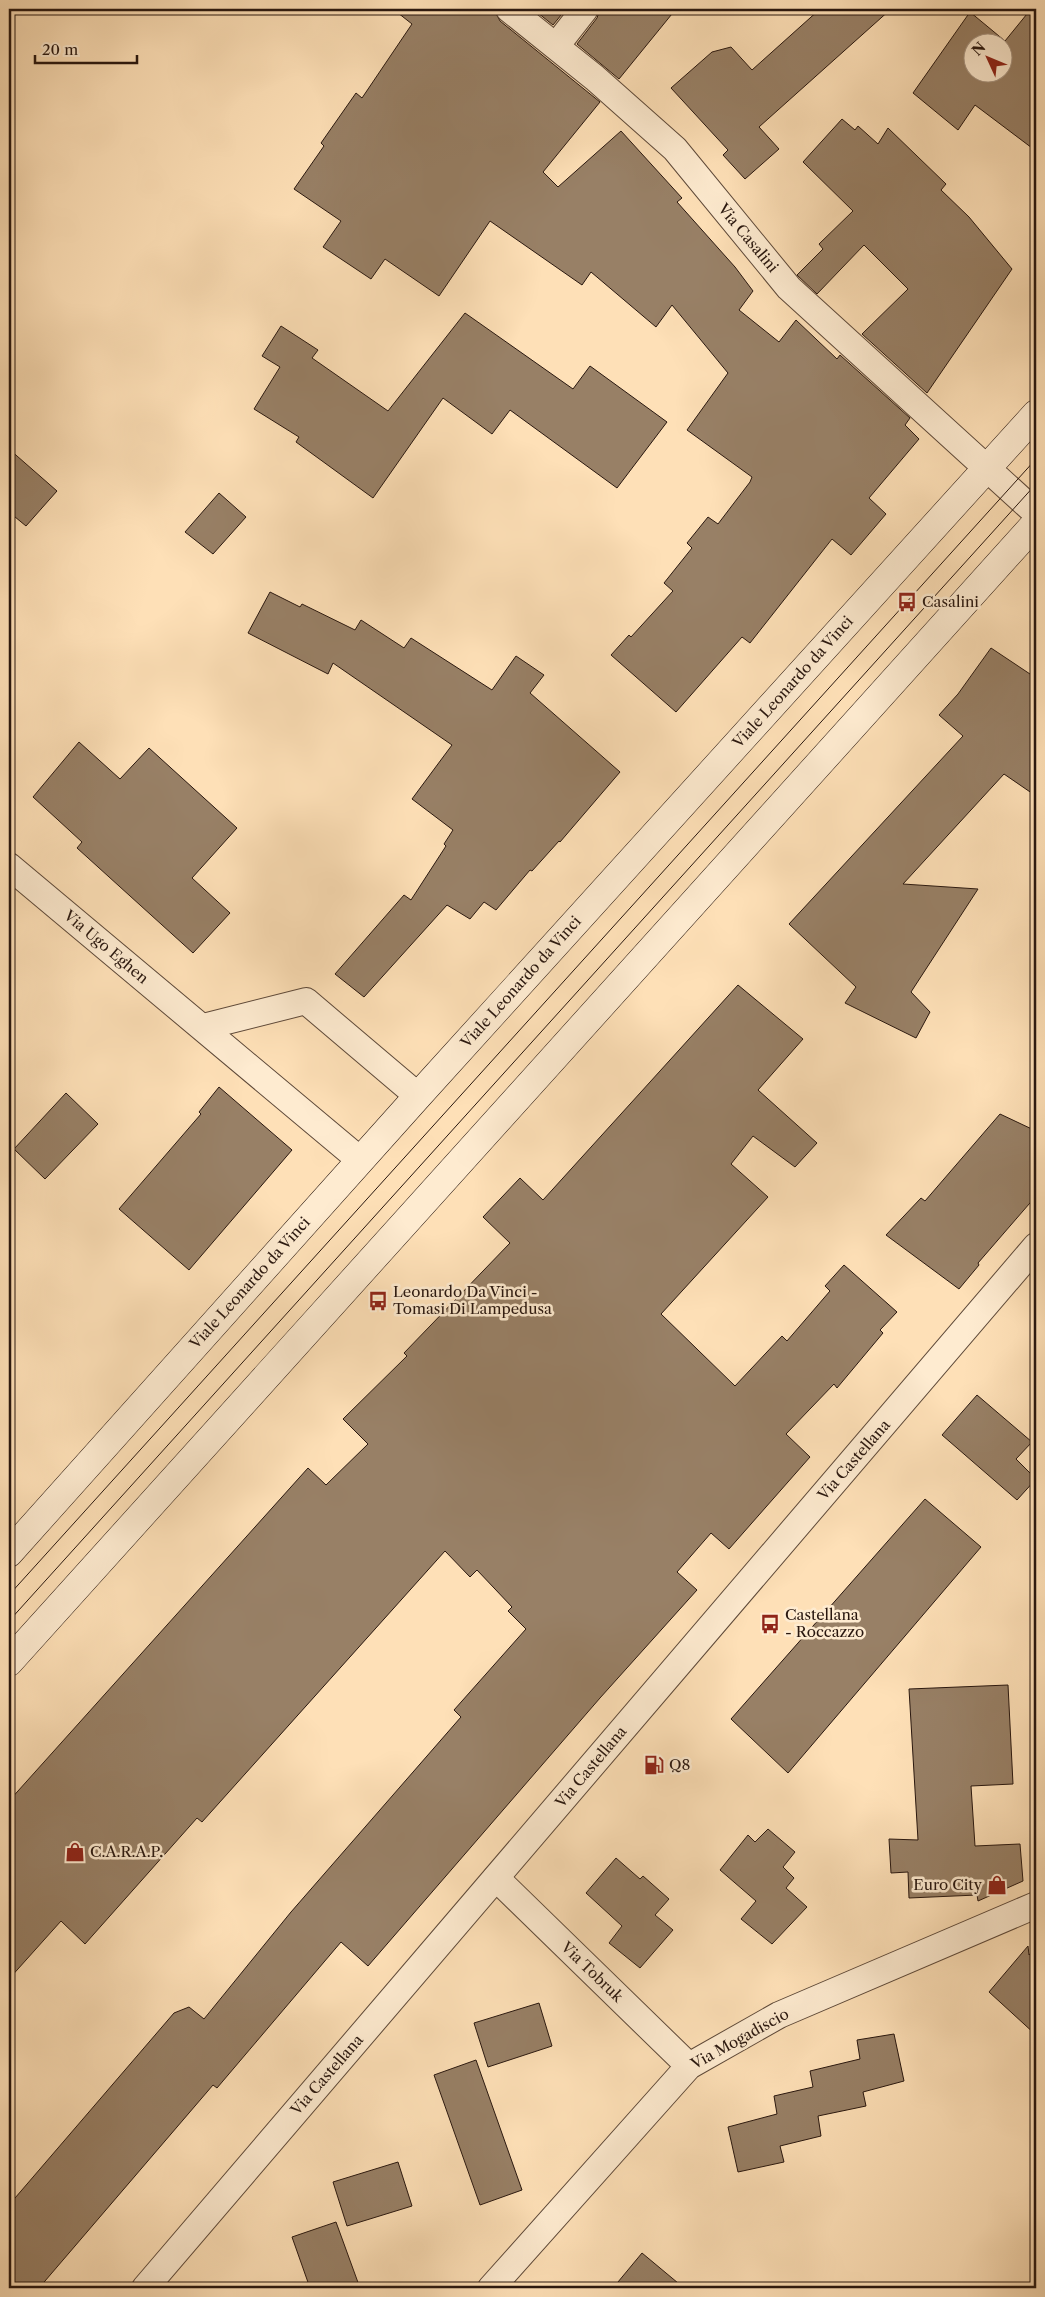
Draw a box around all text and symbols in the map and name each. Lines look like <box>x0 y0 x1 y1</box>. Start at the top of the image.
scale bar <box>35 32 138 64</box>
north arrow <box>962 32 1012 82</box>
text: N <box>968 38 989 60</box>
text: 20 m <box>42 40 78 59</box>
street label: Via Casalini <box>713 199 783 276</box>
bus stop icon: Casalini <box>896 591 918 613</box>
place label: Casalini <box>922 592 979 611</box>
street label: Viale Leonardo da Vinci <box>728 612 857 752</box>
street label: Via Ugo Eghen <box>59 905 153 988</box>
street label: Viale Leonardo da Vinci <box>456 912 585 1052</box>
street label: Viale Leonardo da Vinci <box>185 1213 314 1353</box>
place label: Leonardo Da Vinci - Tomasi Di Lampedusa <box>393 1282 552 1318</box>
bus stop icon: Leonardo Da Vinci - Tomasi Di Lampedusa <box>367 1290 389 1312</box>
street label: Via Castellana <box>813 1415 894 1505</box>
place label: Castellana - Roccazzo <box>785 1605 864 1641</box>
bus stop icon: Castellana - Roccazzo <box>759 1613 781 1635</box>
street label: Via Castellana <box>550 1722 630 1812</box>
fuel station icon: Q8 <box>643 1754 665 1776</box>
place label: Q8 <box>669 1755 690 1774</box>
shop icon: C.A.R.A.P. <box>64 1841 86 1863</box>
place label: C.A.R.A.P. <box>90 1842 163 1861</box>
shop icon: Euro City <box>986 1874 1008 1896</box>
place label: Euro City <box>913 1875 983 1894</box>
street label: Via Tobruk <box>557 1937 628 2007</box>
street label: Via Mogadiscio <box>687 2004 792 2074</box>
street label: Via Castellana <box>286 2030 367 2120</box>

